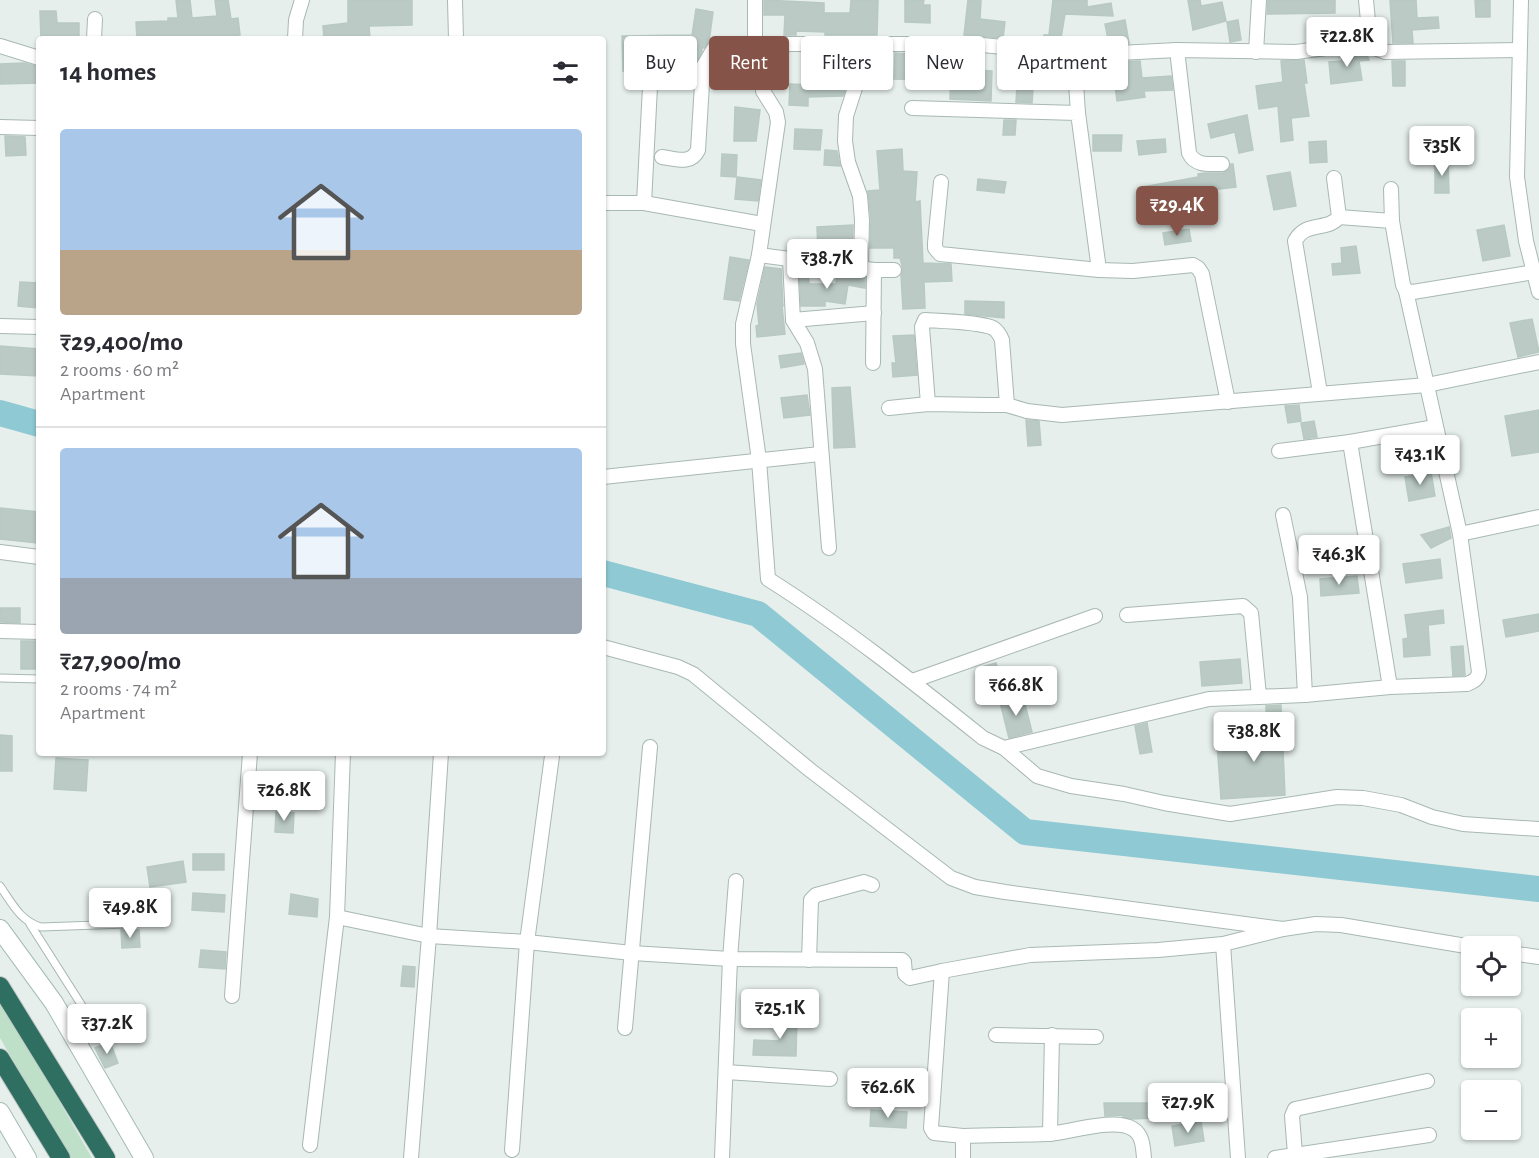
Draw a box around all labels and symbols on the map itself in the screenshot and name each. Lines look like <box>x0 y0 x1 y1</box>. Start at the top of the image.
pin: ₹22.8K <box>1298 17 1396 68</box>
pin: ₹35K <box>1406 126 1478 177</box>
pin: ₹29.4K <box>1128 186 1226 237</box>
pin: ₹38.7K <box>778 239 876 290</box>
pin: ₹43.1K <box>1371 435 1469 486</box>
pin: ₹46.3K <box>1290 535 1388 586</box>
pin: ₹66.8K <box>967 666 1065 717</box>
pin: ₹38.8K <box>1205 712 1303 763</box>
pin: ₹26.8K <box>235 771 333 822</box>
pin: ₹49.8K <box>81 888 179 939</box>
pin: ₹25.1K <box>731 989 829 1040</box>
pin: ₹37.2K <box>58 1004 156 1055</box>
pin: ₹62.6K <box>839 1068 937 1119</box>
pin: ₹27.9K <box>1139 1083 1237 1134</box>

